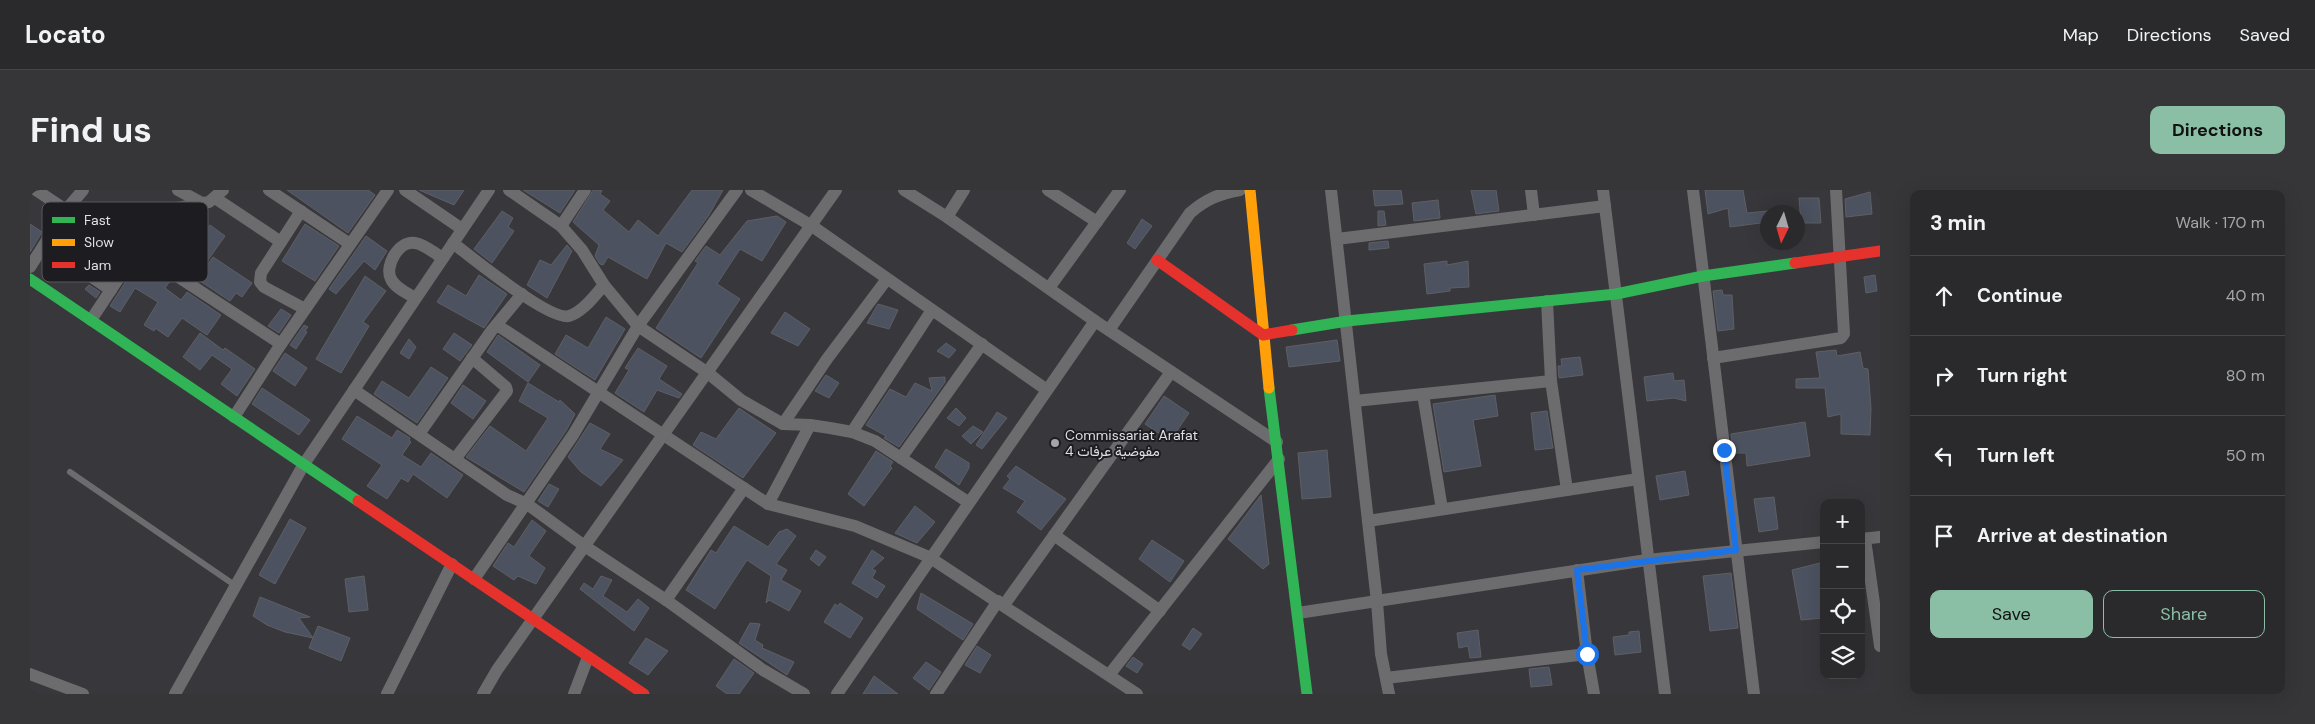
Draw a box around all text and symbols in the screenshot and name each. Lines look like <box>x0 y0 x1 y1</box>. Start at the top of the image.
text: Locato <box>25 19 106 50</box>
text: Map <box>2063 23 2099 47</box>
text: Directions <box>2127 23 2212 47</box>
text: Saved <box>2240 23 2290 47</box>
button: Directions <box>2150 106 2285 154</box>
text: Find us <box>30 107 152 153</box>
legend <box>42 202 208 282</box>
north arrow <box>1760 205 1805 250</box>
text: 3 min <box>1930 209 1986 237</box>
text: Fast <box>84 211 111 229</box>
text: Walk · 170 m <box>2176 212 2265 233</box>
text: Slow <box>84 233 114 251</box>
text: Jam <box>84 256 111 274</box>
icon: ahead <box>1930 282 1958 310</box>
text: Continue <box>1977 283 2063 308</box>
text: 40 m <box>2226 285 2265 306</box>
icon: right <box>1930 362 1958 390</box>
text: Turn right <box>1977 363 2067 388</box>
text: 80 m <box>2226 365 2265 386</box>
place label: Commissariat Arafat 4 مفوضية عرفات <box>1065 426 1198 460</box>
marker: Commissariat Arafat 4 مفوضية عرفات <box>1049 437 1061 449</box>
route end <box>1713 439 1736 462</box>
icon: left <box>1930 442 1958 470</box>
text: Turn left <box>1977 443 2055 468</box>
text: 50 m <box>2226 445 2265 466</box>
map controls <box>1820 499 1865 679</box>
button: + <box>1820 499 1865 544</box>
icon: arrive <box>1930 522 1958 550</box>
text: Arrive at destination <box>1977 523 2168 548</box>
button: − <box>1820 544 1865 589</box>
button: locate <box>1820 589 1865 634</box>
button: Save <box>1930 590 2093 638</box>
button: Share <box>2103 590 2265 638</box>
button: layers <box>1820 634 1865 679</box>
route start <box>1576 643 1599 666</box>

